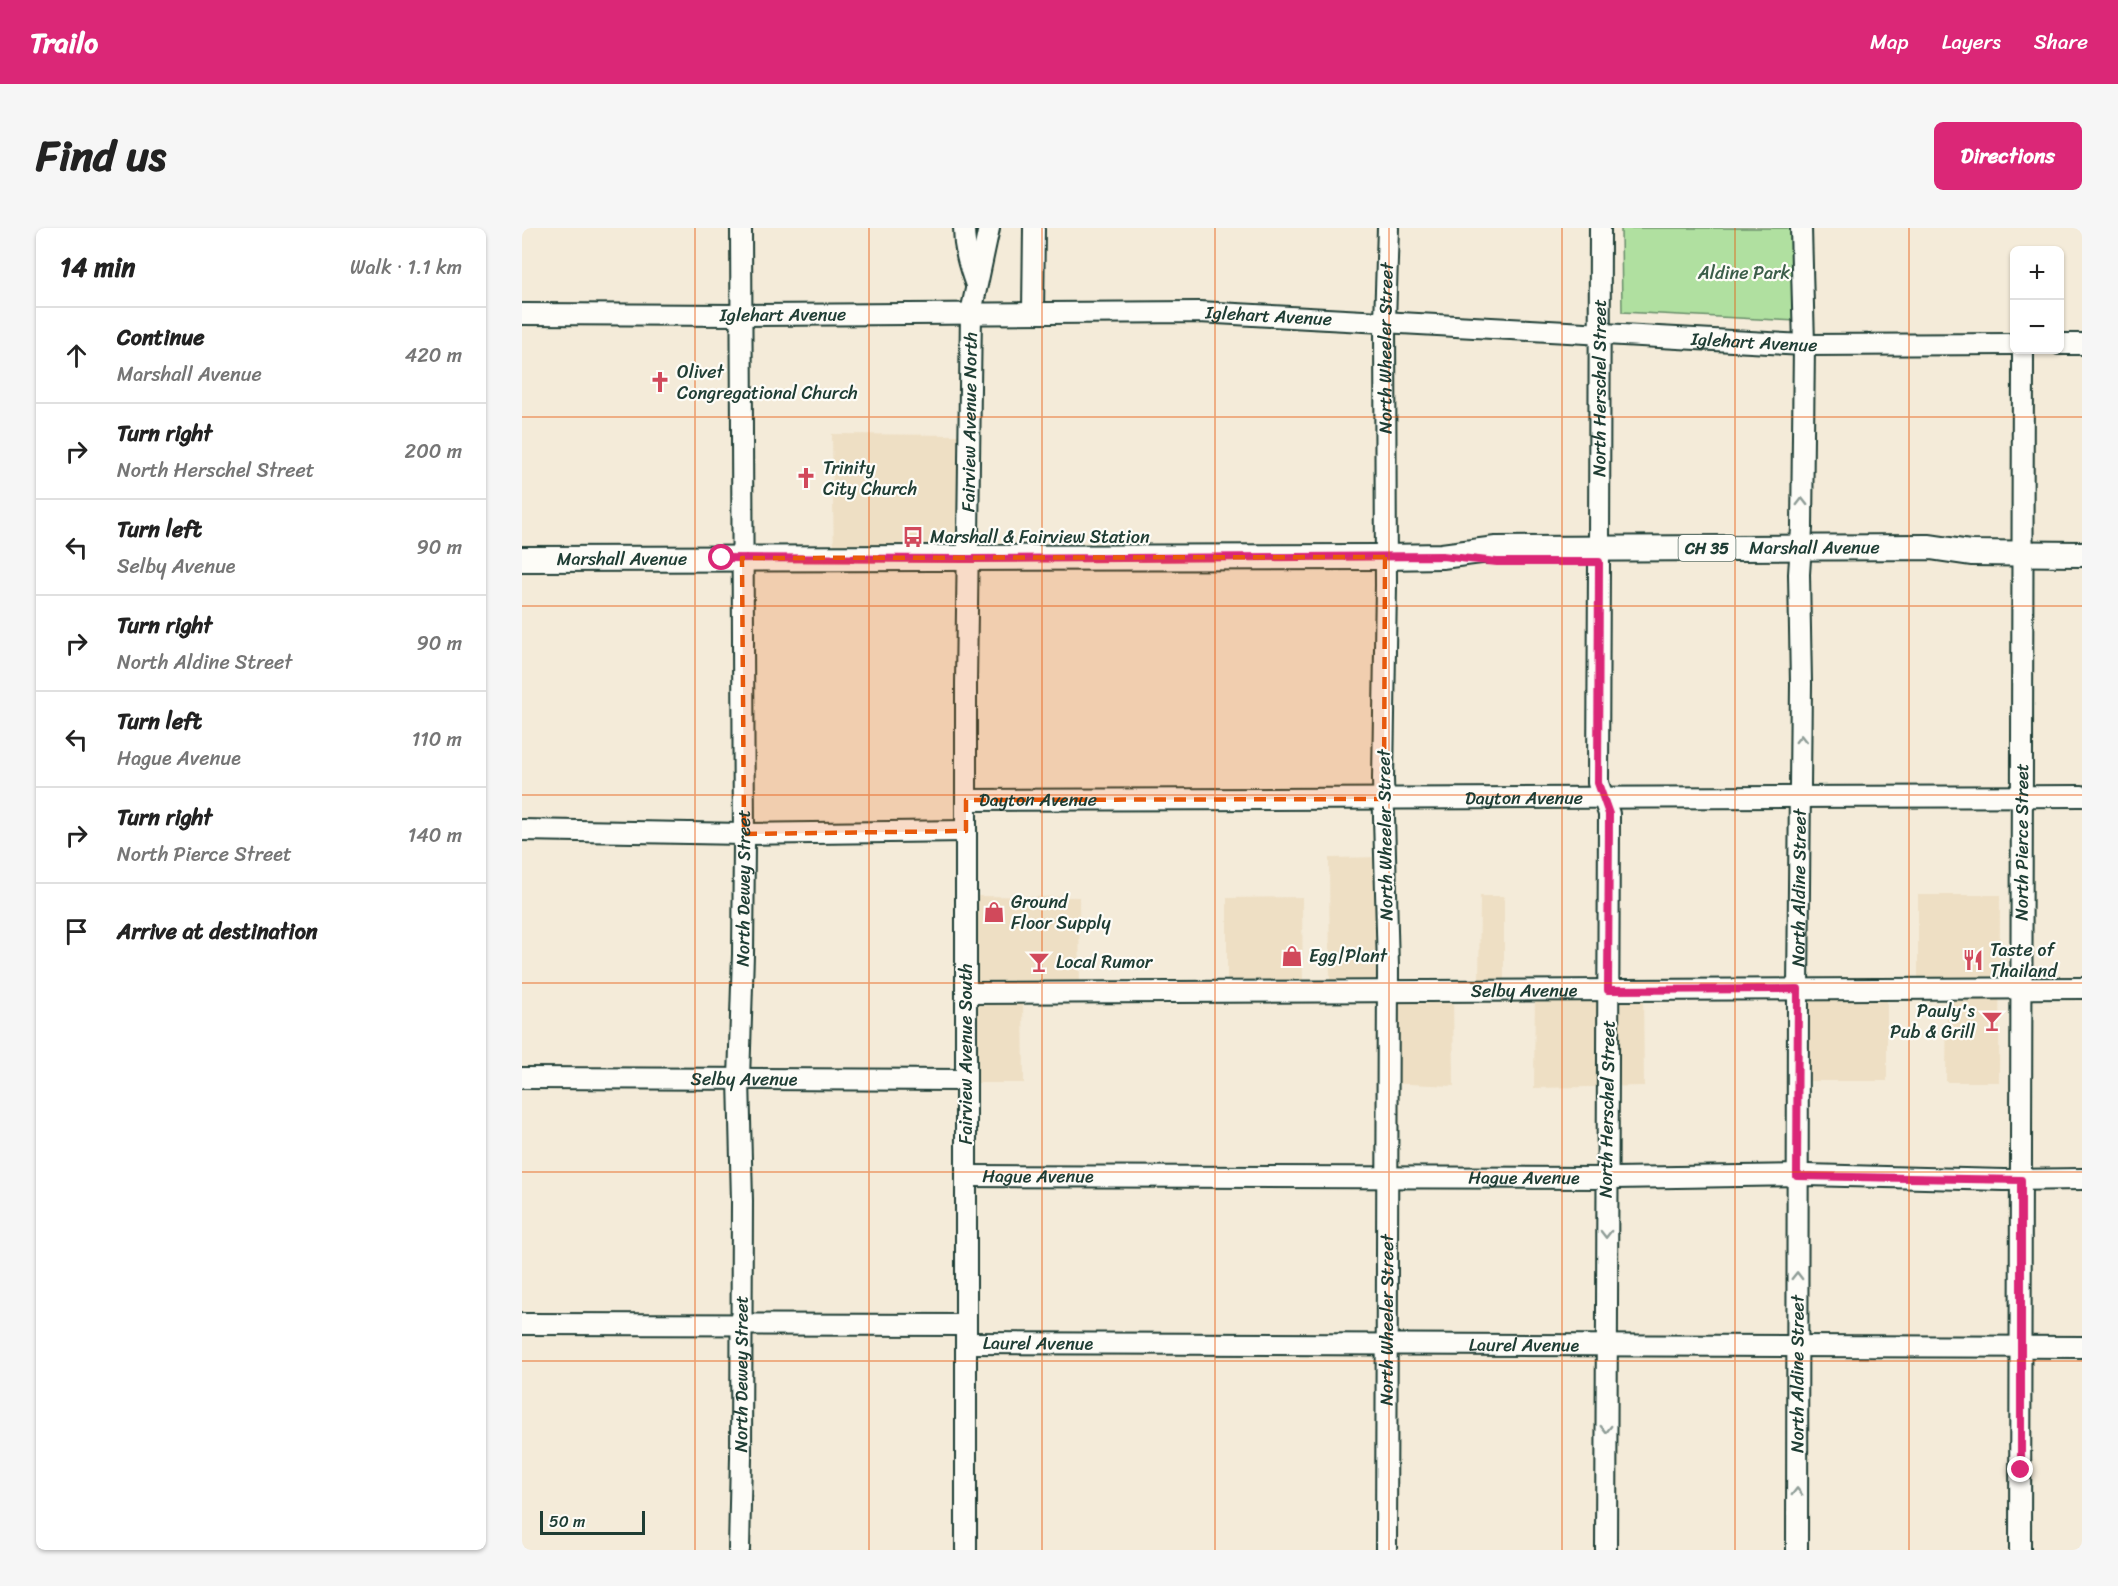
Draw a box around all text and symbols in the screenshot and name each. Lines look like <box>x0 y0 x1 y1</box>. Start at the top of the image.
text: Trailo <box>30 18 98 67</box>
text: Map <box>1870 23 1909 61</box>
text: Layers <box>1942 23 2001 61</box>
text: Share <box>2034 23 2088 61</box>
text: Find us <box>36 119 166 193</box>
button: Directions <box>1934 122 2082 190</box>
text: 14 min <box>60 244 135 290</box>
map controls <box>2010 246 2064 354</box>
button: + <box>2010 246 2064 300</box>
text: Walk · 1.1 km <box>350 250 462 285</box>
park label: Aldine Park <box>1697 257 1790 289</box>
street label: North Wheeler Street <box>1369 261 1403 434</box>
street label: Iglehart Avenue <box>1204 296 1333 335</box>
street label: Iglehart Avenue <box>719 298 846 331</box>
street label: North Herschel Street <box>1583 299 1616 477</box>
button: − <box>2010 300 2064 354</box>
text: Continue <box>117 318 205 357</box>
street label: Iglehart Avenue <box>1689 323 1817 361</box>
street label: Fairview Avenue North <box>952 332 987 512</box>
text: 420 m <box>405 338 462 373</box>
icon: ahead <box>60 339 93 372</box>
place label: Olivet Congregational Church <box>677 356 858 409</box>
text: Marshall Avenue <box>117 357 262 392</box>
church icon: Olivet Congregational Church <box>648 370 672 394</box>
text: Turn right <box>117 414 212 453</box>
text: 200 m <box>405 434 462 469</box>
icon: right <box>60 435 93 468</box>
place label: Trinity City Church <box>823 452 917 505</box>
text: North Herschel Street <box>117 453 315 488</box>
church icon: Trinity City Church <box>794 466 818 490</box>
one-way arrow <box>1796 497 1809 506</box>
text: Turn left <box>117 510 202 549</box>
place label: Marshall & Fairview Station <box>930 521 1150 553</box>
bus stop icon: Marshall & Fairview Station <box>901 525 925 549</box>
text: 90 m <box>417 530 462 565</box>
icon: left <box>60 531 93 564</box>
street label: Marshall Avenue <box>1749 531 1880 564</box>
road number: CH 35 <box>1678 535 1736 561</box>
street label: Marshall Avenue <box>557 543 687 575</box>
route start <box>708 544 734 570</box>
text: Selby Avenue <box>117 549 236 584</box>
text: Turn right <box>117 606 212 645</box>
text: 90 m <box>417 626 462 661</box>
icon: right <box>60 627 93 660</box>
text: North Aldine Street <box>117 645 292 680</box>
text: Turn left <box>117 702 202 741</box>
text: 110 m <box>412 722 462 757</box>
icon: left <box>60 723 93 756</box>
one-way arrow <box>1795 735 1807 744</box>
text: Hague Avenue <box>117 741 241 776</box>
street label: North Wheeler Street <box>1367 748 1402 921</box>
street label: North Pierce Street <box>2006 763 2038 921</box>
street label: Dayton Avenue <box>1465 782 1583 814</box>
street label: Dayton Avenue <box>979 784 1097 816</box>
text: Turn right <box>117 798 212 837</box>
street label: North Aldine Street <box>1782 808 1816 967</box>
street label: North Dewey Street <box>727 809 760 967</box>
text: 140 m <box>408 818 462 853</box>
icon: right <box>60 819 93 852</box>
text: North Pierce Street <box>117 837 292 872</box>
place label: Ground Floor Supply <box>1011 886 1111 939</box>
shop icon: Ground Floor Supply <box>982 900 1006 924</box>
text: Arrive at destination <box>117 912 318 951</box>
icon: arrive <box>60 915 93 948</box>
place label: Taste of Thailand <box>1990 934 2058 987</box>
place label: Egg|Plant <box>1309 940 1388 972</box>
shop icon: Egg|Plant <box>1280 944 1304 968</box>
place label: Local Rumor <box>1056 946 1154 978</box>
restaurant icon: Taste of Thailand <box>1961 948 1985 972</box>
bar icon: Local Rumor <box>1027 950 1051 974</box>
street label: Fairview Avenue South <box>950 963 982 1145</box>
street label: Selby Avenue <box>1471 974 1578 1007</box>
place label: Pauly's Pub & Grill <box>1890 995 1976 1048</box>
bar icon: Pauly's Pub & Grill <box>1980 1009 2004 1033</box>
street label: North Herschel Street <box>1589 1020 1625 1198</box>
street label: Selby Avenue <box>691 1063 798 1095</box>
street label: Hague Avenue <box>982 1160 1094 1192</box>
street label: Hague Avenue <box>1468 1162 1580 1194</box>
one-way arrow <box>1600 1229 1612 1238</box>
street label: North Wheeler Street <box>1370 1234 1403 1406</box>
one-way arrow <box>1791 1271 1803 1280</box>
street label: North Aldine Street <box>1781 1294 1813 1453</box>
street label: North Dewey Street <box>725 1295 758 1453</box>
street label: Laurel Avenue <box>983 1327 1094 1359</box>
street label: Laurel Avenue <box>1469 1329 1580 1361</box>
one-way arrow <box>1600 1424 1612 1433</box>
route end <box>2007 1456 2033 1482</box>
one-way arrow <box>1791 1487 1803 1496</box>
text: 50 m <box>549 1507 585 1536</box>
scale bar <box>540 1508 645 1536</box>

